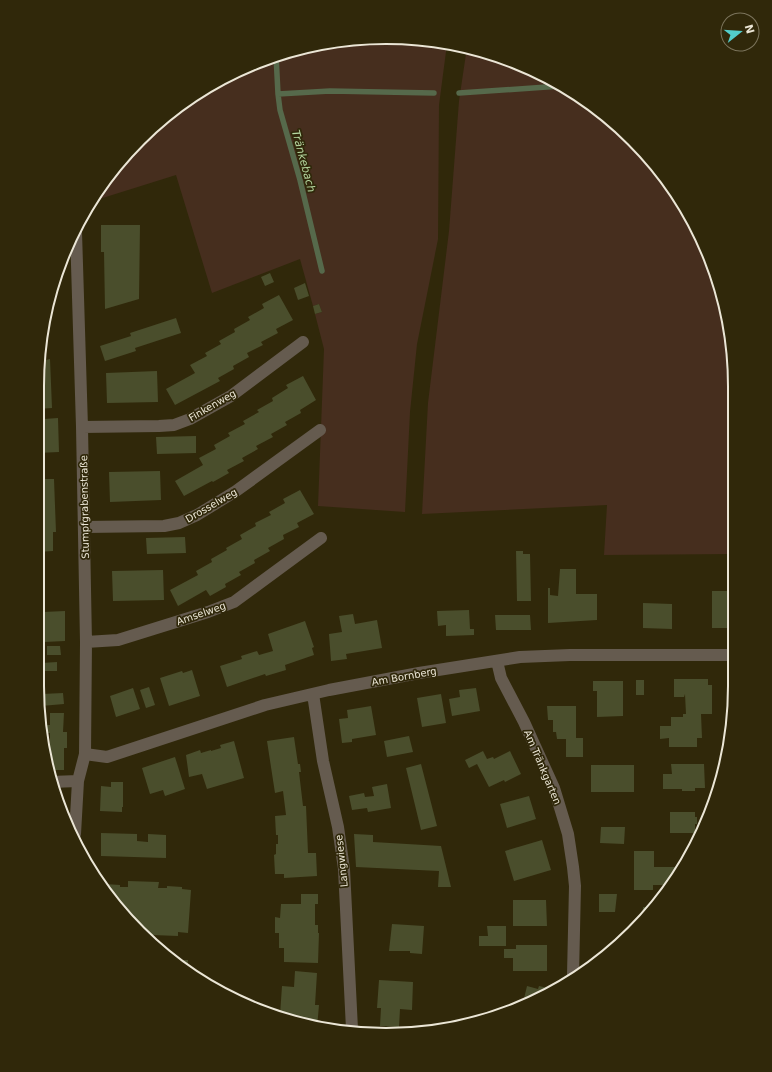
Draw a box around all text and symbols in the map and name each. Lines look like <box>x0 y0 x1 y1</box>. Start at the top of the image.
north arrow <box>720 12 760 52</box>
text: N <box>742 23 757 36</box>
water label: Tränkebach <box>289 129 318 194</box>
street label: Finkenweg <box>187 387 238 423</box>
street label: Stumpfgrabenstraße <box>78 455 91 559</box>
street label: Drosselweg <box>183 486 239 525</box>
street label: Amselweg <box>175 600 227 627</box>
street label: Am Bornberg <box>371 665 437 688</box>
street label: Am Tränkgarten <box>522 728 563 806</box>
street label: Langwiese <box>333 834 350 888</box>

